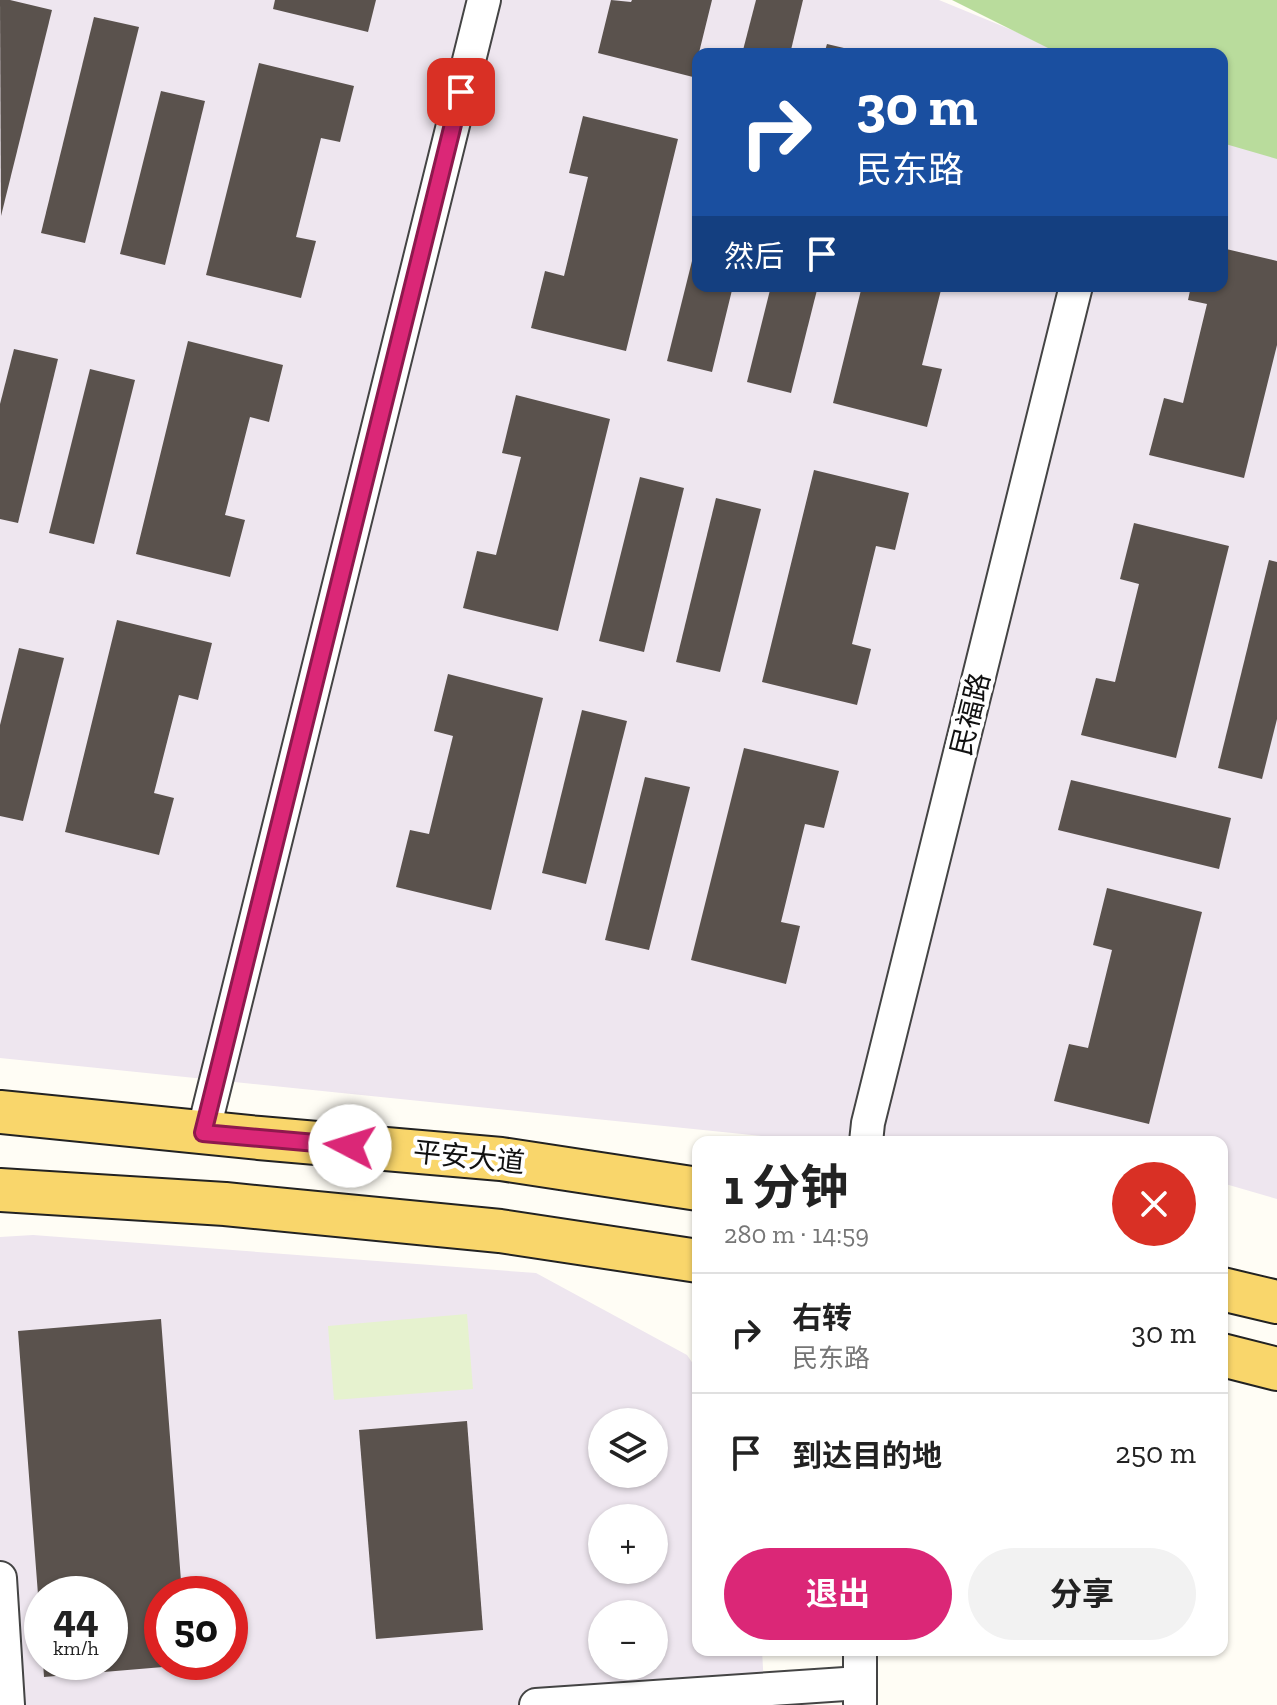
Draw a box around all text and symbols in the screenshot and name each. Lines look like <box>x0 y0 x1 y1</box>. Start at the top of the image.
pin <box>427 58 495 126</box>
icon: arrive <box>439 70 483 114</box>
text: 30 m <box>856 72 978 139</box>
icon: right <box>724 80 828 184</box>
text: 民东路 <box>856 148 964 191</box>
icon: arrive <box>800 232 844 276</box>
text: 然后 <box>724 239 784 275</box>
street label: 民福路 <box>944 669 997 759</box>
position arrow <box>308 1104 392 1188</box>
street label: 平安大道 <box>412 1135 526 1180</box>
text: 1 分钟 <box>724 1159 848 1216</box>
button: close <box>1112 1162 1196 1246</box>
text: 280 m · 14:59 <box>724 1218 869 1250</box>
text: 右转 <box>792 1300 852 1336</box>
icon: right <box>724 1311 768 1355</box>
text: 30 m <box>1131 1315 1196 1351</box>
text: 民东路 <box>792 1342 870 1374</box>
map controls <box>588 1408 668 1680</box>
button: layers <box>588 1408 668 1488</box>
icon: arrive <box>724 1431 768 1475</box>
text: 250 m <box>1115 1435 1196 1471</box>
text: 到达目的地 <box>792 1438 942 1474</box>
button: + <box>588 1504 668 1584</box>
button: 退出 <box>724 1548 952 1640</box>
button: 分享 <box>968 1548 1196 1640</box>
speed limit sign: 50 <box>144 1576 248 1680</box>
text: 44 <box>53 1594 99 1642</box>
button: − <box>588 1600 668 1680</box>
text: km/h <box>53 1636 99 1660</box>

